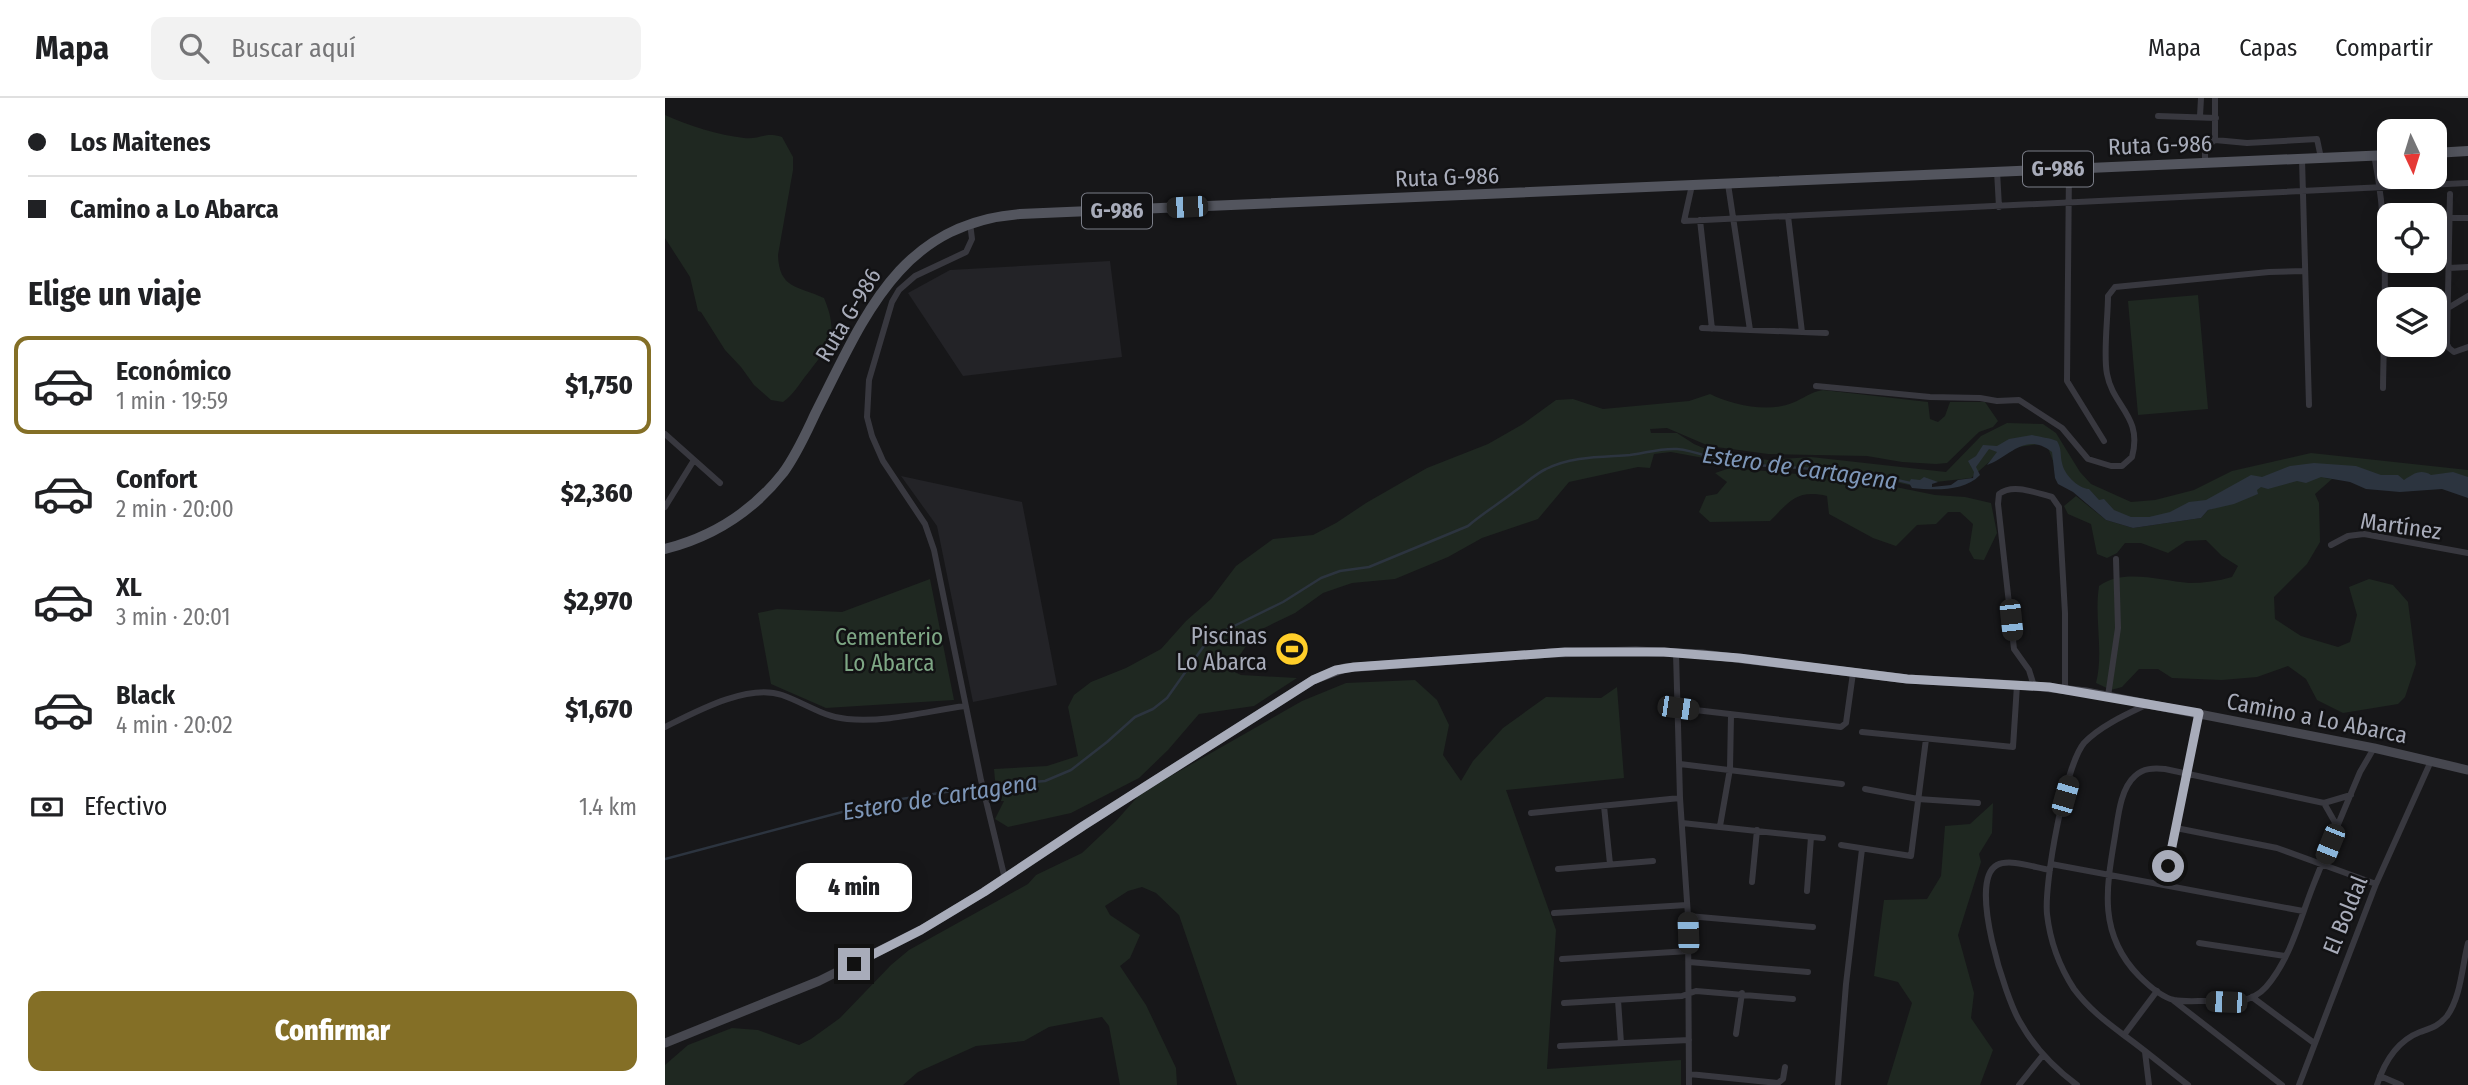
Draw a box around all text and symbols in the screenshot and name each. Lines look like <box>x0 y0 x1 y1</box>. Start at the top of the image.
search box <box>151 17 641 80</box>
text: Mapa <box>35 28 109 68</box>
icon: search <box>175 29 213 67</box>
text: Buscar aquí <box>231 33 356 64</box>
text: Mapa <box>2148 34 2201 62</box>
text: Capas <box>2239 34 2297 62</box>
text: Compartir <box>2335 34 2433 62</box>
north arrow <box>2377 119 2447 189</box>
map controls <box>2377 119 2447 357</box>
text: Los Maitenes <box>70 127 211 158</box>
street label: Ruta G-986 <box>2107 129 2213 161</box>
road number: G-986 <box>2023 152 2093 186</box>
street label: Ruta G-986 <box>1394 161 1500 193</box>
text: Camino a Lo Abarca <box>70 194 279 225</box>
road number: G-986 <box>1082 194 1152 228</box>
car <box>1166 195 1209 219</box>
button: locate <box>2377 203 2447 273</box>
street label: Ruta G-986 <box>809 263 887 367</box>
text: Elige un viaje <box>28 275 201 313</box>
button: layers <box>2377 287 2447 357</box>
icon: car <box>32 354 95 417</box>
text: Económico <box>116 356 231 387</box>
text: $1,750 <box>565 370 633 401</box>
text: 1 min · 19:59 <box>116 387 228 415</box>
water label: Estero de Cartagena <box>1701 440 1899 496</box>
icon: car <box>32 462 95 525</box>
text: Confort <box>116 464 197 495</box>
text: $2,360 <box>561 478 633 509</box>
text: 2 min · 20:00 <box>116 495 234 523</box>
street label: Martínez <box>2359 506 2443 546</box>
icon: car <box>32 570 95 633</box>
text: XL <box>116 572 142 603</box>
text: $2,970 <box>564 586 633 617</box>
car <box>1999 598 2024 642</box>
text: 3 min · 20:01 <box>116 603 230 631</box>
place label: Piscinas Lo Abarca <box>1176 622 1267 676</box>
park label: Cementerio Lo Abarca <box>835 623 943 677</box>
sports icon: Piscinas Lo Abarca <box>1273 630 1311 668</box>
icon: car <box>32 678 95 741</box>
text: Black <box>116 680 175 711</box>
street label: Camino a Lo Abarca <box>2224 687 2410 749</box>
text: $1,670 <box>565 694 633 725</box>
car <box>1656 695 1701 721</box>
text: 4 min · 20:02 <box>116 711 233 739</box>
water label: Estero de Cartagena <box>841 768 1039 826</box>
car <box>2050 773 2081 819</box>
icon: cash <box>28 788 66 826</box>
text: Efectivo <box>84 791 168 822</box>
text: 1.4 km <box>579 793 637 821</box>
car <box>2313 821 2348 867</box>
route start <box>2152 850 2184 882</box>
callout: 4 min <box>796 862 912 912</box>
street label: El Boldal <box>2317 872 2373 958</box>
text: 4 min <box>828 873 880 901</box>
car <box>1677 912 1700 954</box>
route end <box>838 948 870 980</box>
button: Confirmar <box>28 991 637 1071</box>
car <box>2205 991 2248 1013</box>

